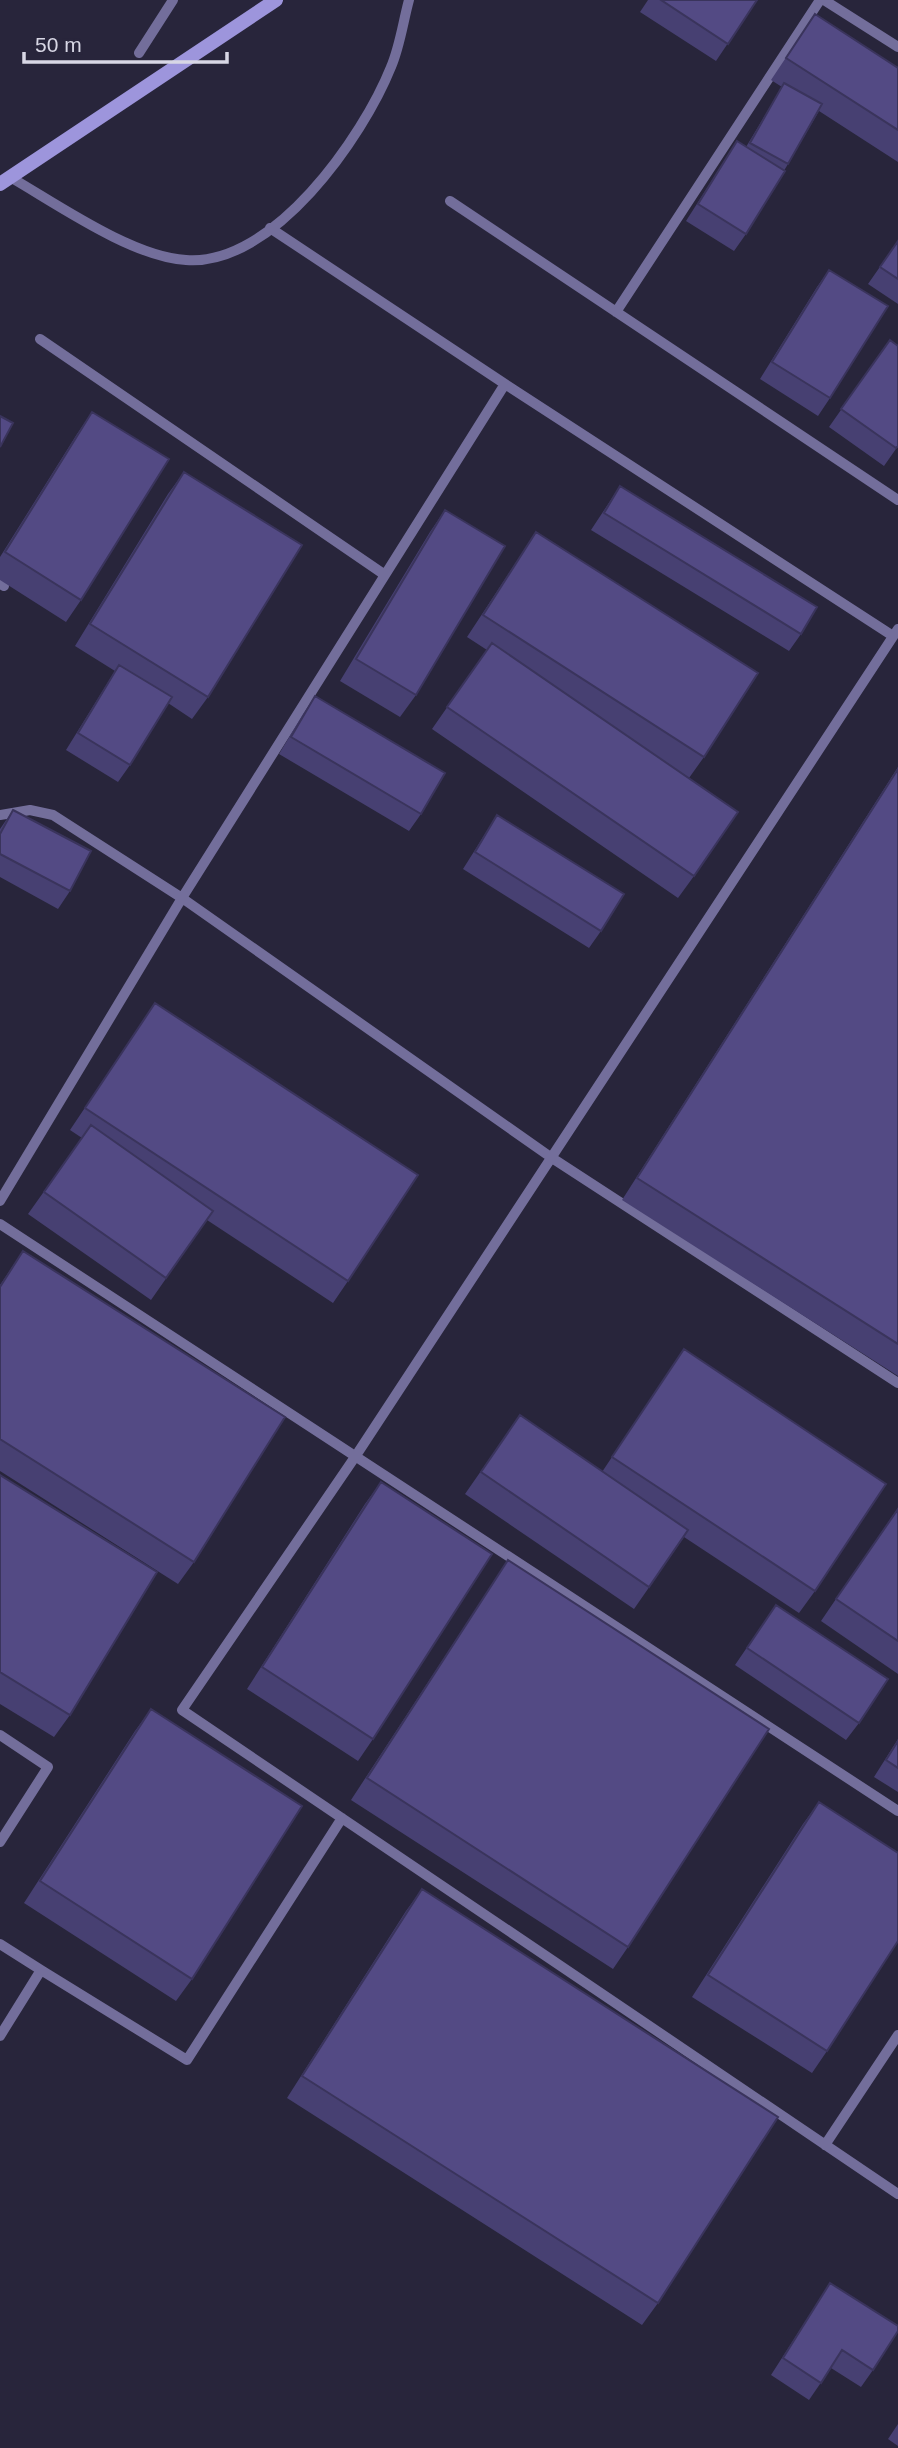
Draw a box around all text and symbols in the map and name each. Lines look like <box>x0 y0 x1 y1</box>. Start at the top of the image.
scale bar <box>24 21 228 65</box>
text: 50 m <box>35 33 82 56</box>

